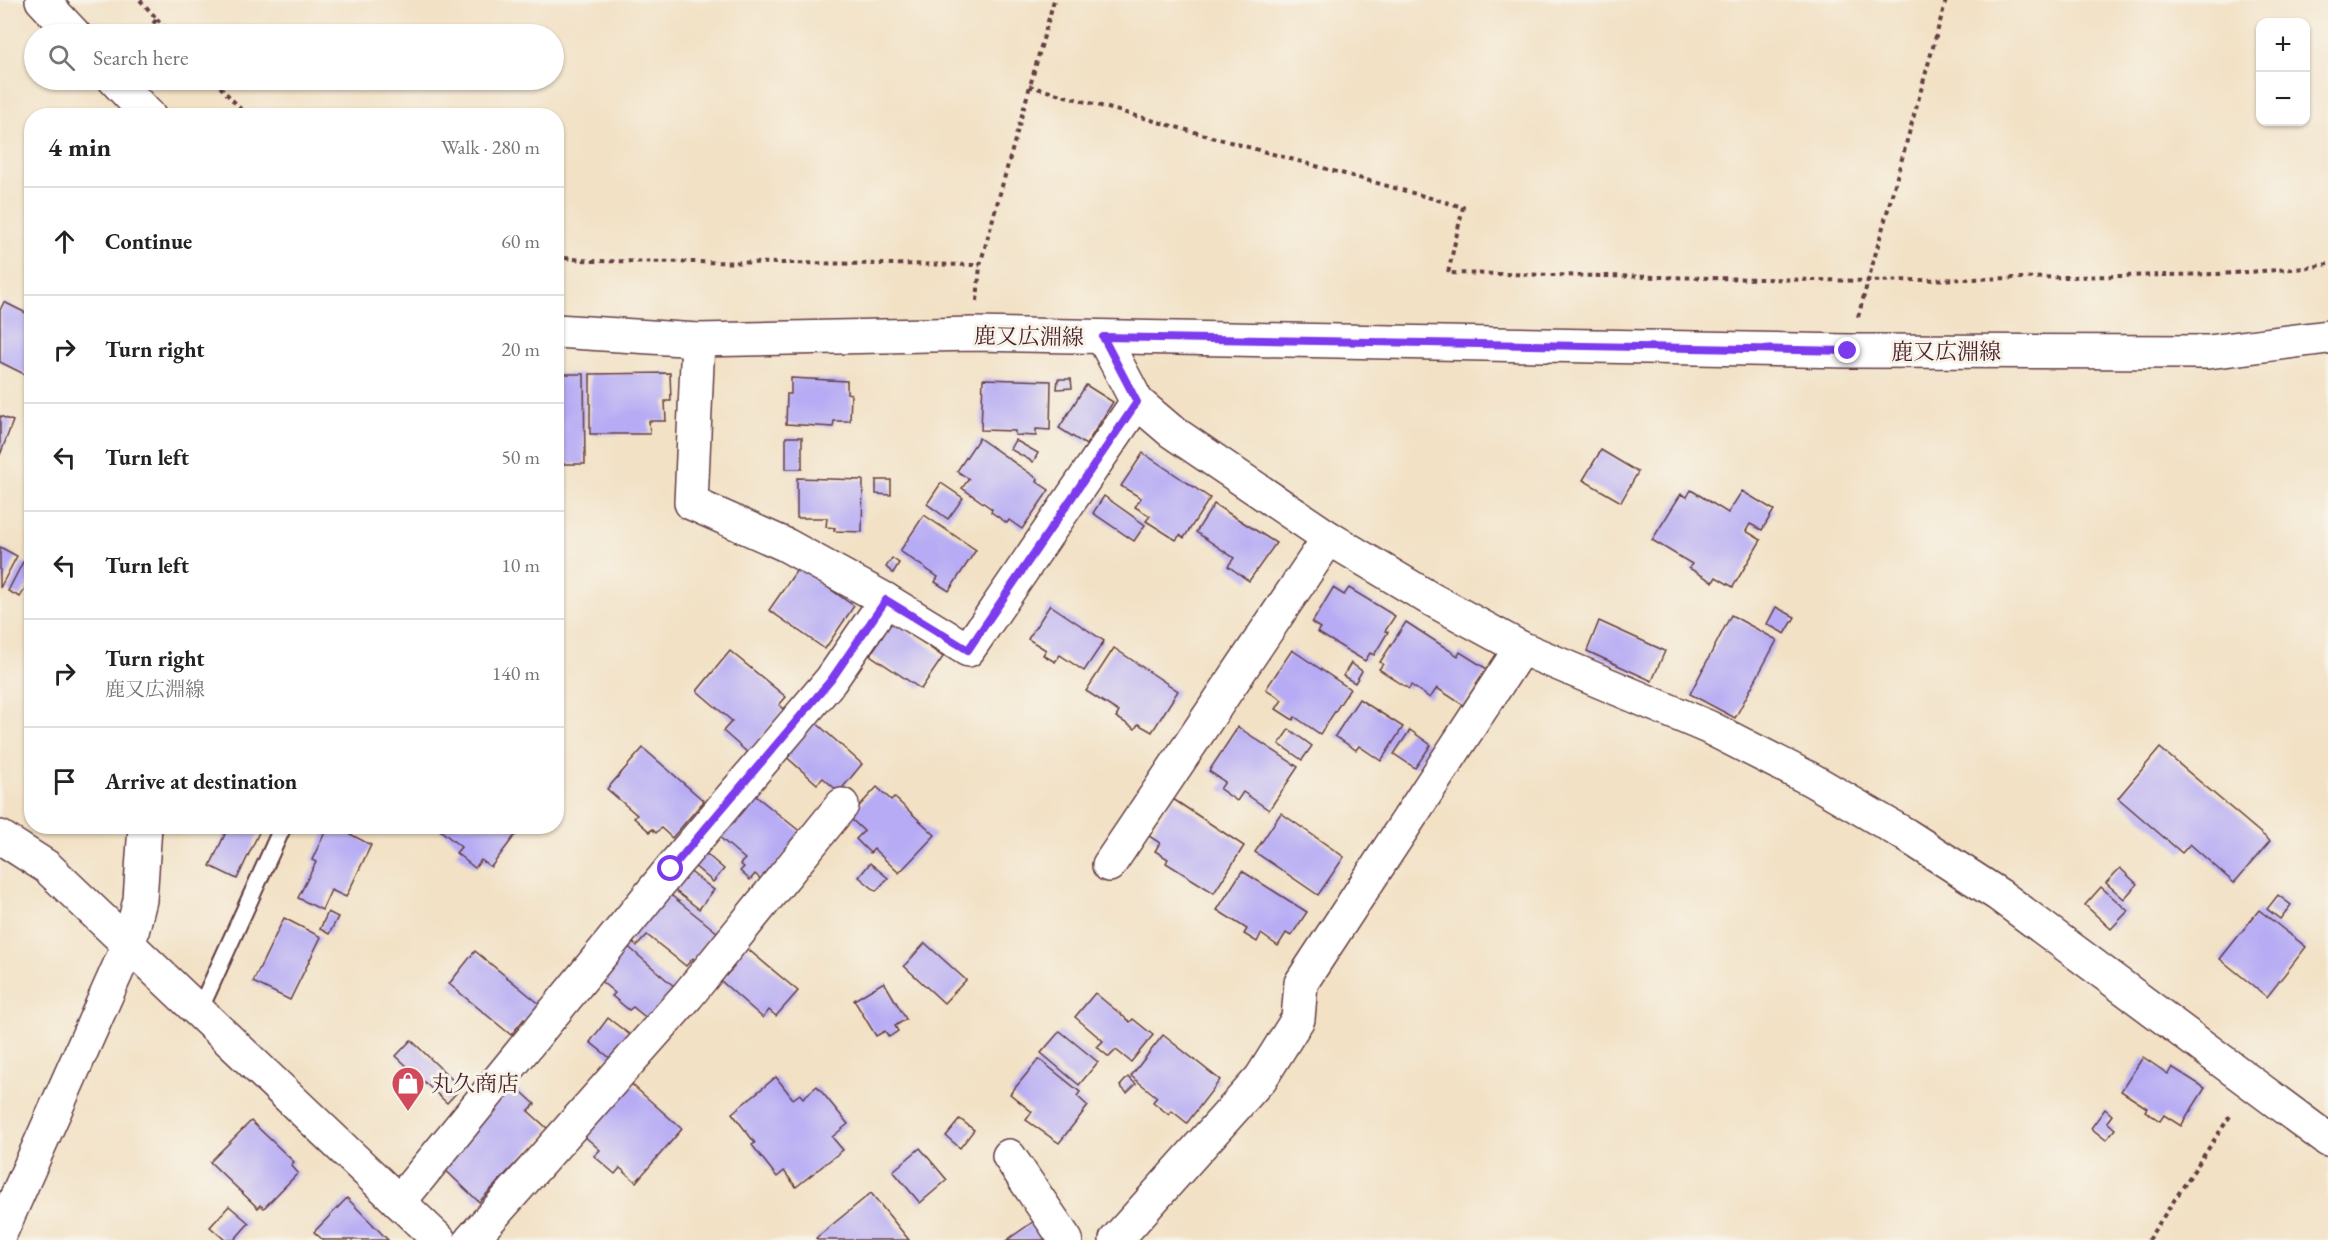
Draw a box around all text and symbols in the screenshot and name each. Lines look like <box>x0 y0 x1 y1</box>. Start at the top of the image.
map controls <box>2256 18 2310 126</box>
button: + <box>2256 18 2310 72</box>
search box <box>24 24 564 90</box>
icon: search <box>45 41 78 74</box>
text: Search here <box>93 43 188 72</box>
button: − <box>2256 72 2310 126</box>
text: 4 min <box>48 130 111 164</box>
text: Walk · 280 m <box>441 134 540 160</box>
icon: ahead <box>48 225 81 258</box>
text: Continue <box>105 227 192 256</box>
text: 60 m <box>501 228 540 254</box>
street label: 鹿又広淵線 <box>974 321 1084 352</box>
icon: right <box>48 333 81 366</box>
text: Turn right <box>105 335 204 364</box>
text: 20 m <box>501 336 540 362</box>
route end <box>1834 337 1860 363</box>
street label: 鹿又広淵線 <box>1891 337 2001 366</box>
icon: left <box>48 441 81 474</box>
text: Turn left <box>105 443 189 472</box>
text: 50 m <box>501 444 540 470</box>
icon: left <box>48 549 81 582</box>
text: Turn left <box>105 551 189 580</box>
text: 10 m <box>501 552 540 578</box>
text: Turn right <box>105 644 204 673</box>
icon: right <box>48 657 81 690</box>
text: 140 m <box>492 660 540 686</box>
text: 鹿又広淵線 <box>105 676 205 702</box>
icon: arrive <box>48 765 81 798</box>
text: Arrive at destination <box>105 767 297 796</box>
route start <box>657 855 683 881</box>
shop icon: 丸久商店 <box>390 1065 426 1112</box>
place label: 丸久商店 <box>431 1069 519 1098</box>

